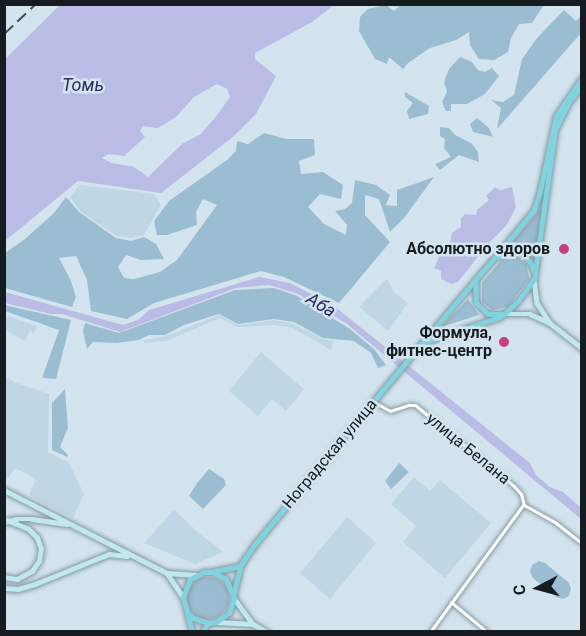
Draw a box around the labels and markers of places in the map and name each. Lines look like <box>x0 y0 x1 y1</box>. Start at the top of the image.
place label: Абсолютно здоров <box>406 239 550 259</box>
marker: Абсолютно здоров <box>555 240 573 258</box>
place label: Формула, фитнес-центр <box>386 323 492 361</box>
marker: Формула, фитнес-центр <box>497 335 511 349</box>

